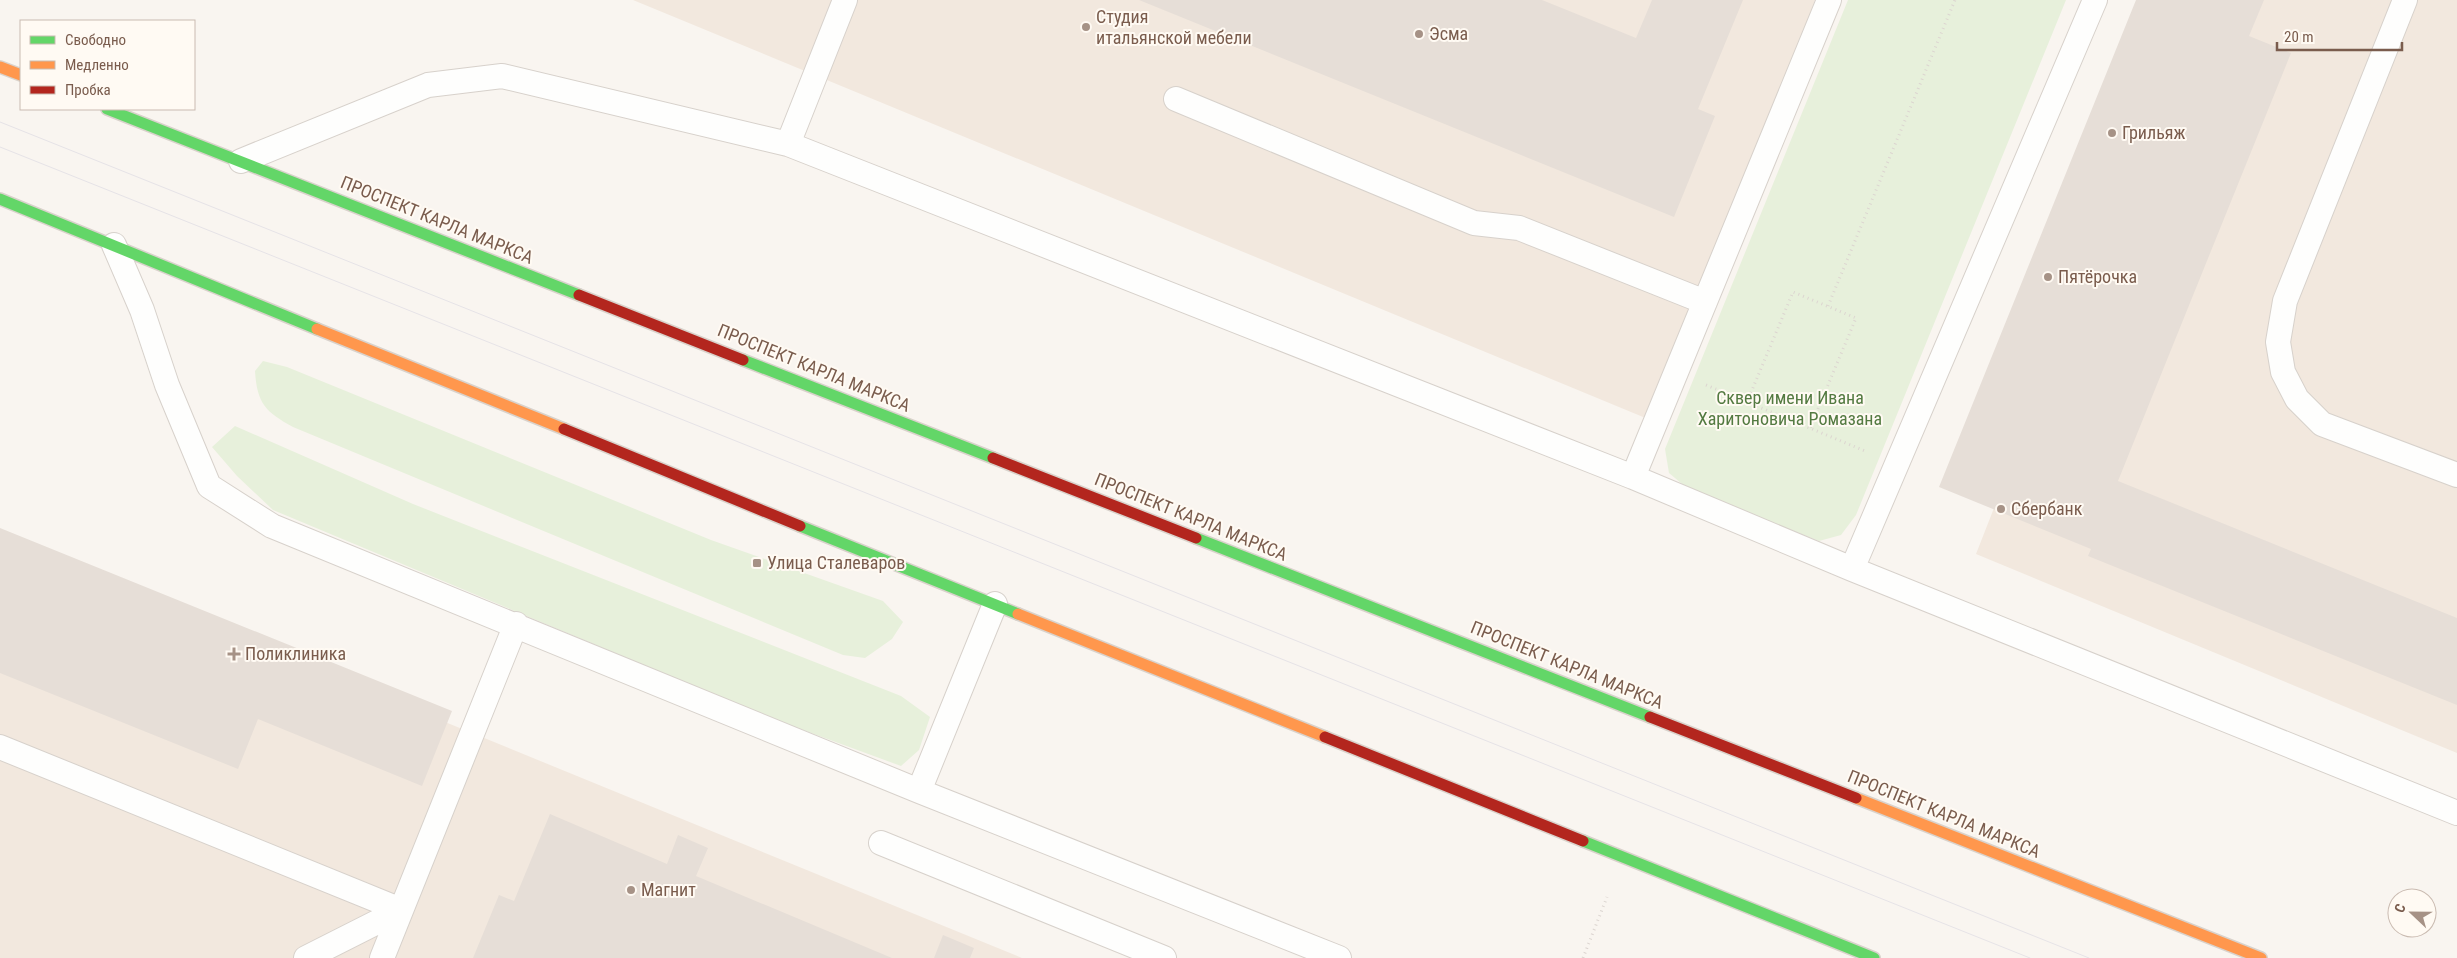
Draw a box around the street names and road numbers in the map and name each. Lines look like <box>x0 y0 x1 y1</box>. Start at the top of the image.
street label: ПРОСПЕКТ КАРЛА МАРКСА <box>338 171 537 268</box>
street label: ПРОСПЕКТ КАРЛА МАРКСА <box>715 319 914 416</box>
street label: ПРОСПЕКТ КАРЛА МАРКСА <box>1092 468 1291 565</box>
street label: ПРОСПЕКТ КАРЛА МАРКСА <box>1468 616 1667 713</box>
street label: ПРОСПЕКТ КАРЛА МАРКСА <box>1845 765 2044 862</box>

